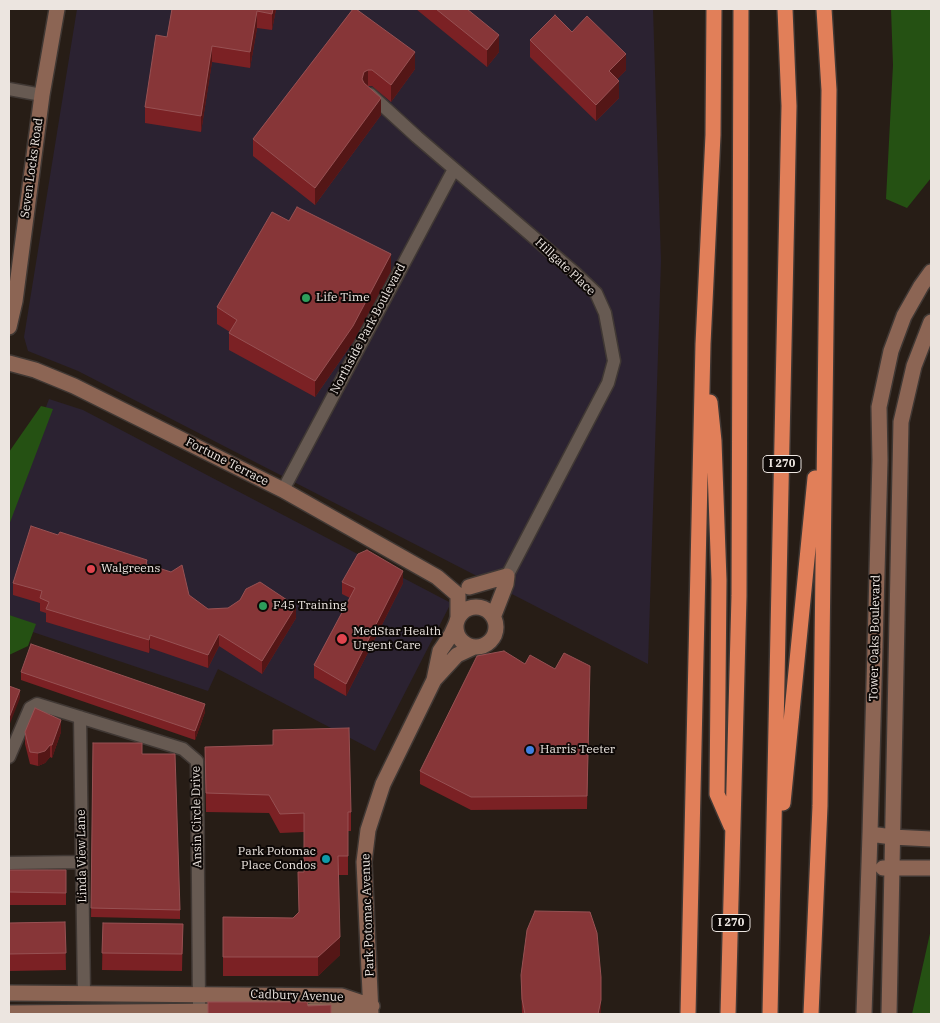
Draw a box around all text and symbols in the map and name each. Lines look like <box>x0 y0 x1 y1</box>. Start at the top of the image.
street label: Seven Locks Road <box>18 117 46 219</box>
street label: Hillgate Place <box>532 235 598 299</box>
street label: Northside Park Boulevard <box>327 261 409 397</box>
place label: Life Time <box>316 291 370 305</box>
marker: Life Time <box>300 292 312 304</box>
street label: Fortune Terrace <box>183 435 271 489</box>
road number: I 270 <box>763 456 801 472</box>
place label: Walgreens <box>101 562 160 576</box>
marker: Walgreens <box>85 563 97 575</box>
street label: Tower Oaks Boulevard <box>867 575 883 701</box>
place label: F45 Training <box>273 599 347 613</box>
marker: F45 Training <box>257 600 269 612</box>
place label: MedStar Health Urgent Care <box>353 625 441 653</box>
marker: MedStar Health Urgent Care <box>335 632 349 646</box>
place label: Harris Teeter <box>540 743 615 757</box>
marker: Harris Teeter <box>524 744 536 756</box>
street label: Ansin Circle Drive <box>189 766 205 868</box>
street label: Linda View Lane <box>74 809 90 903</box>
place label: Park Potomac Place Condos <box>238 845 316 873</box>
marker: Park Potomac Place Condos <box>320 853 332 865</box>
street label: Park Potomac Avenue <box>359 853 377 977</box>
road number: I 270 <box>712 914 750 931</box>
street label: Cadbury Avenue <box>250 987 344 1005</box>

